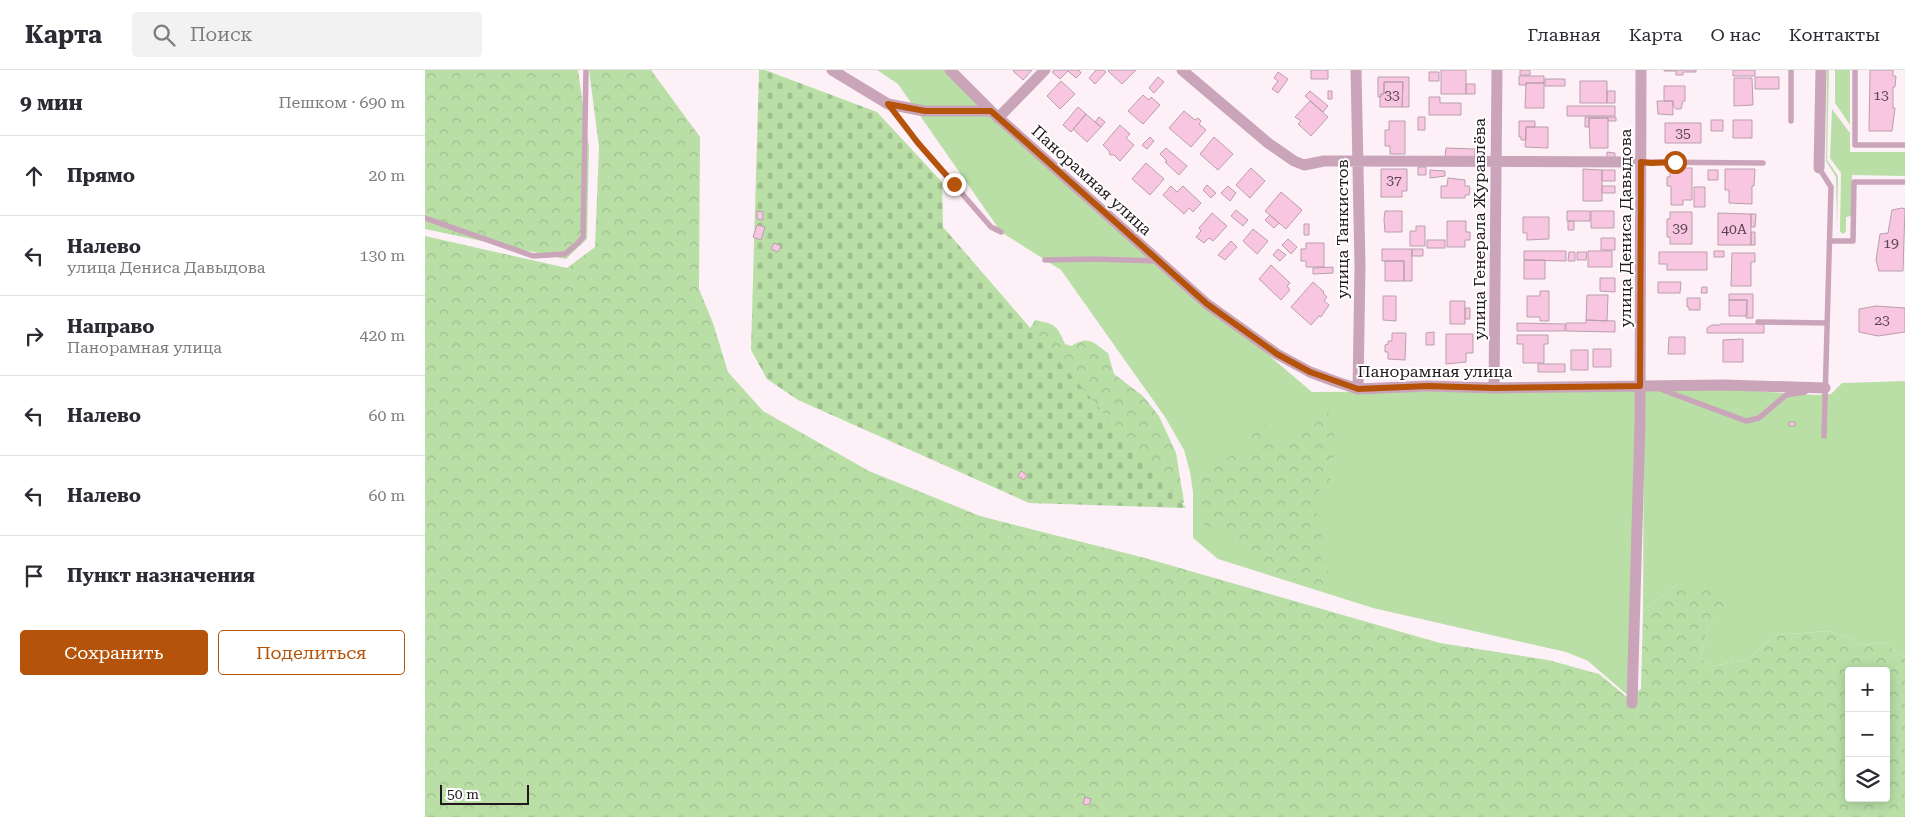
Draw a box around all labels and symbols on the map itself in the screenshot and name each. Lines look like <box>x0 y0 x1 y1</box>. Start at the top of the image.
house number: 33 <box>1384 87 1400 103</box>
house number: 13 <box>1873 87 1889 103</box>
street label: улица Генерала Журавлёва <box>1470 118 1489 340</box>
street label: Панорамная улица <box>1028 121 1156 239</box>
house number: 35 <box>1675 125 1691 141</box>
street label: улица Дениса Давыдова <box>1616 128 1635 327</box>
route start <box>1664 151 1687 174</box>
street label: улица Танкистов <box>1333 159 1352 299</box>
house number: 37 <box>1386 172 1402 188</box>
route end <box>943 173 966 196</box>
house number: 39 <box>1672 220 1688 236</box>
house number: 40А <box>1721 221 1747 237</box>
house number: 19 <box>1883 235 1899 251</box>
house number: 23 <box>1874 312 1890 328</box>
street label: Панорамная улица <box>1358 362 1513 381</box>
scale bar <box>440 782 529 805</box>

